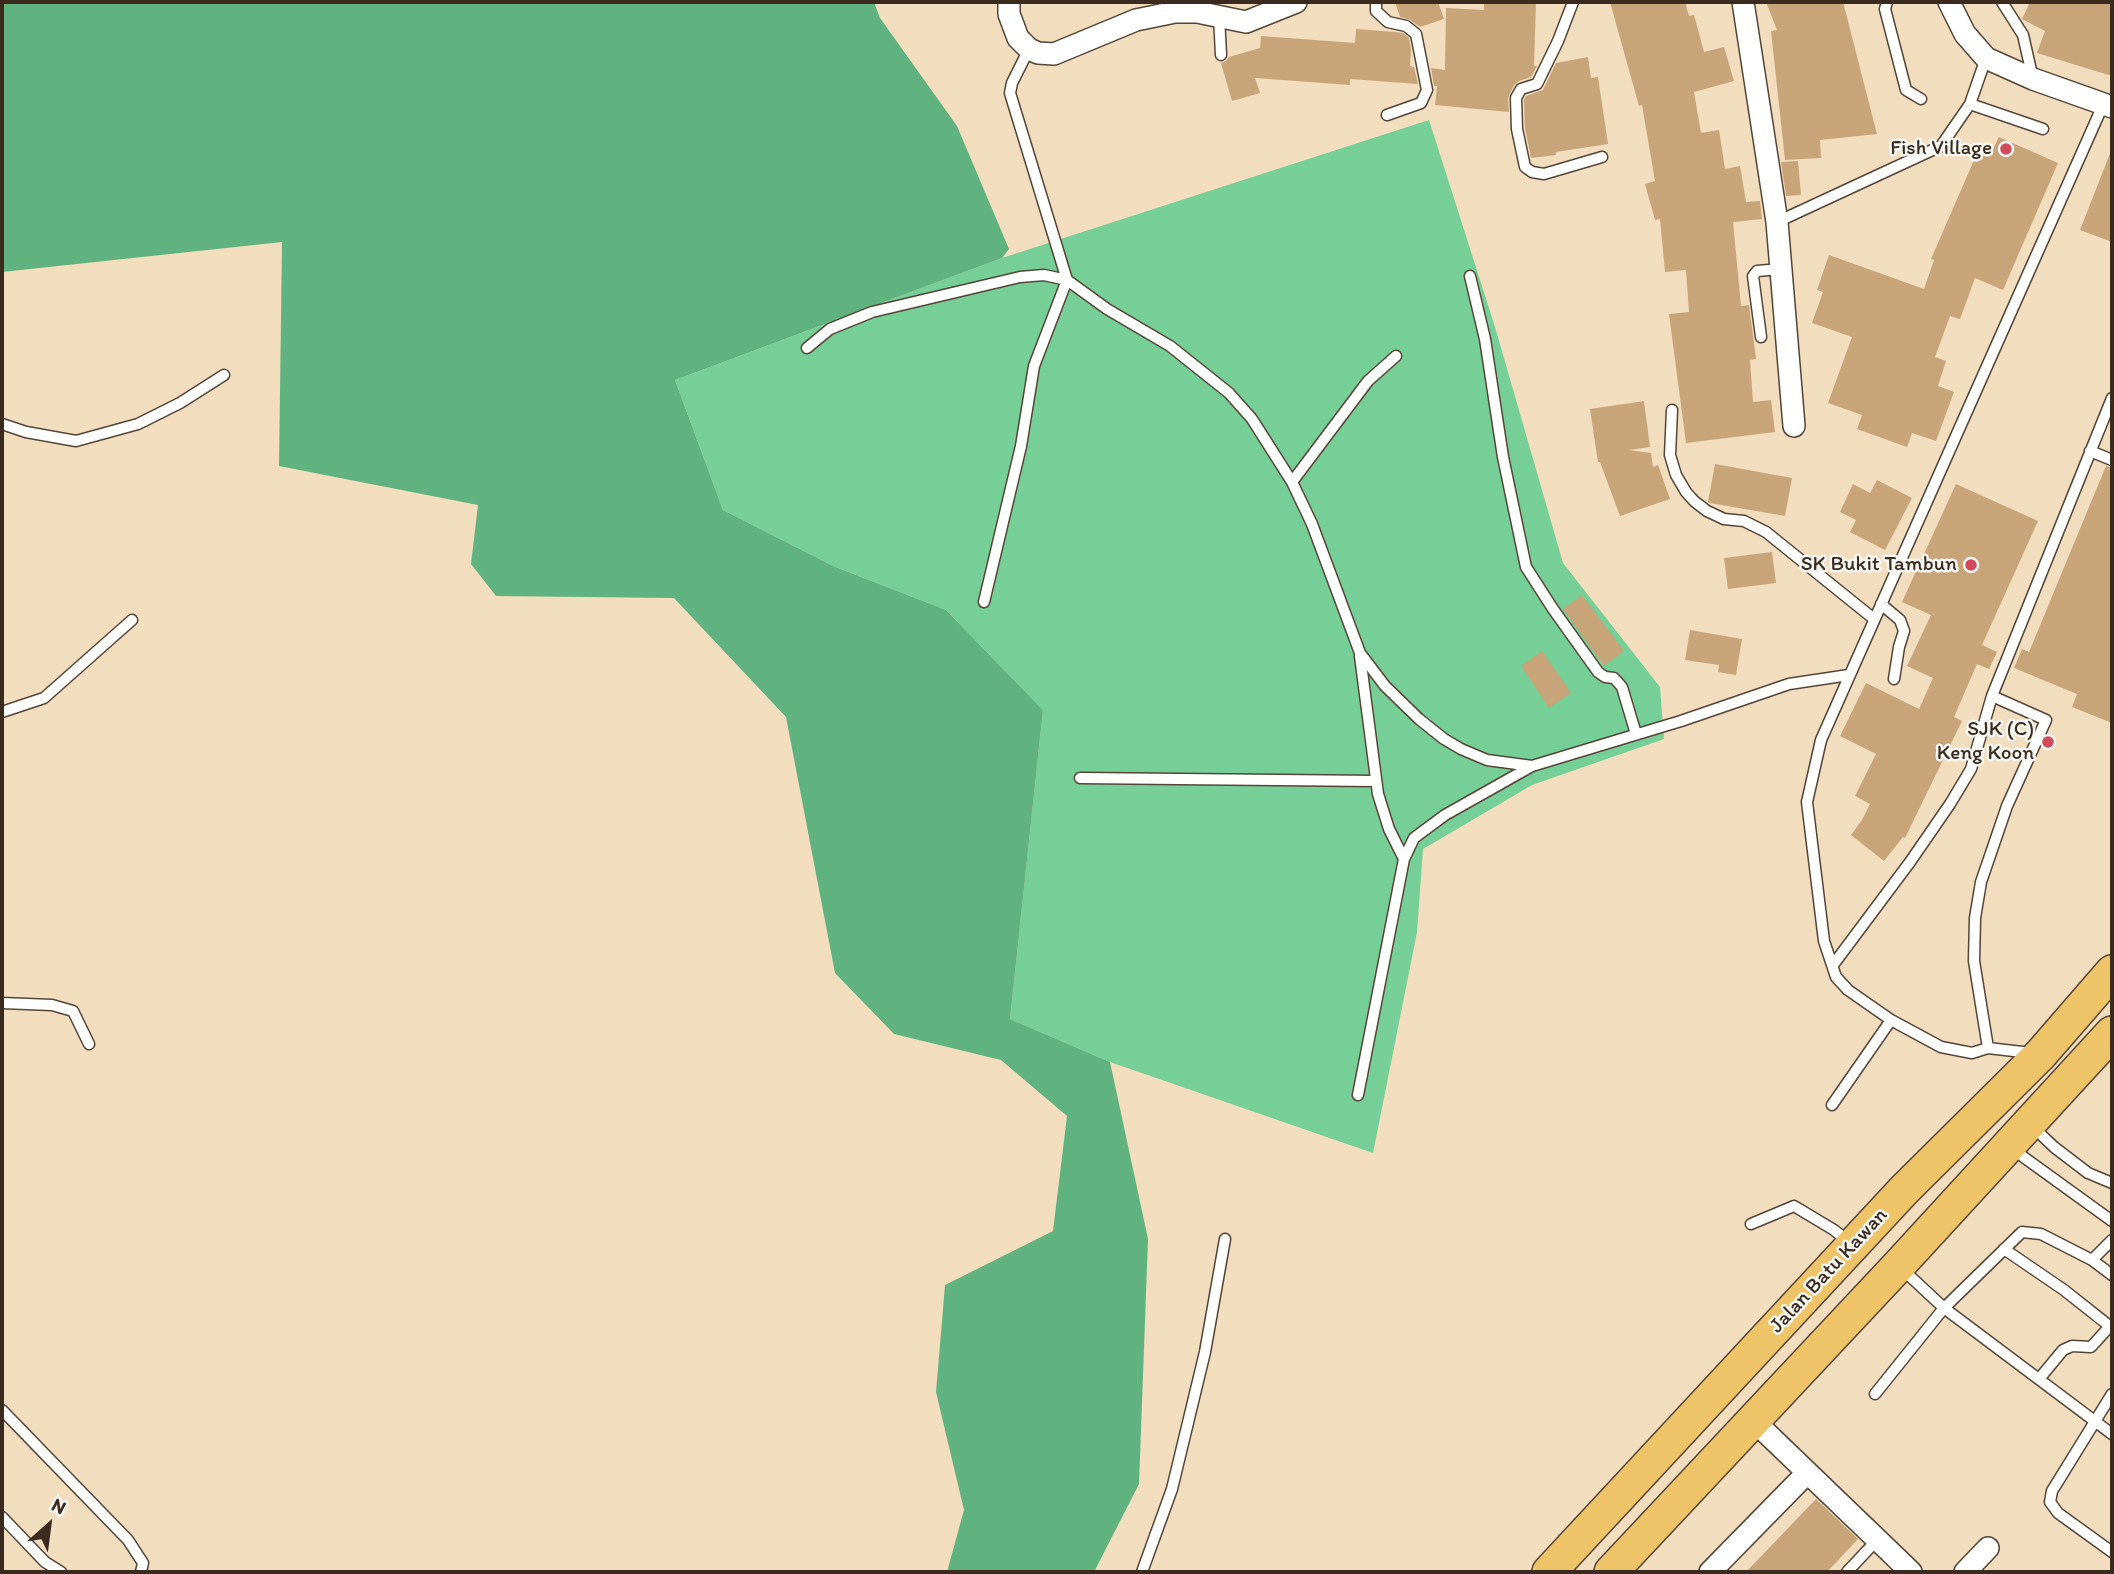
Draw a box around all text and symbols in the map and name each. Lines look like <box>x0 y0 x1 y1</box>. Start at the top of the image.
place label: Fish Village <box>1890 136 1992 162</box>
marker: Fish Village <box>1998 141 2014 157</box>
place label: SK Bukit Tambun <box>1801 552 1957 578</box>
marker: SK Bukit Tambun <box>1963 557 1979 573</box>
place label: SJK (C) Keng Koon <box>1937 717 2034 767</box>
marker: SJK (C) Keng Koon <box>2040 734 2056 750</box>
street label: Jalan Batu Kawan <box>1765 1203 1893 1339</box>
north arrow <box>14 1490 84 1560</box>
text: N <box>48 1493 70 1519</box>

